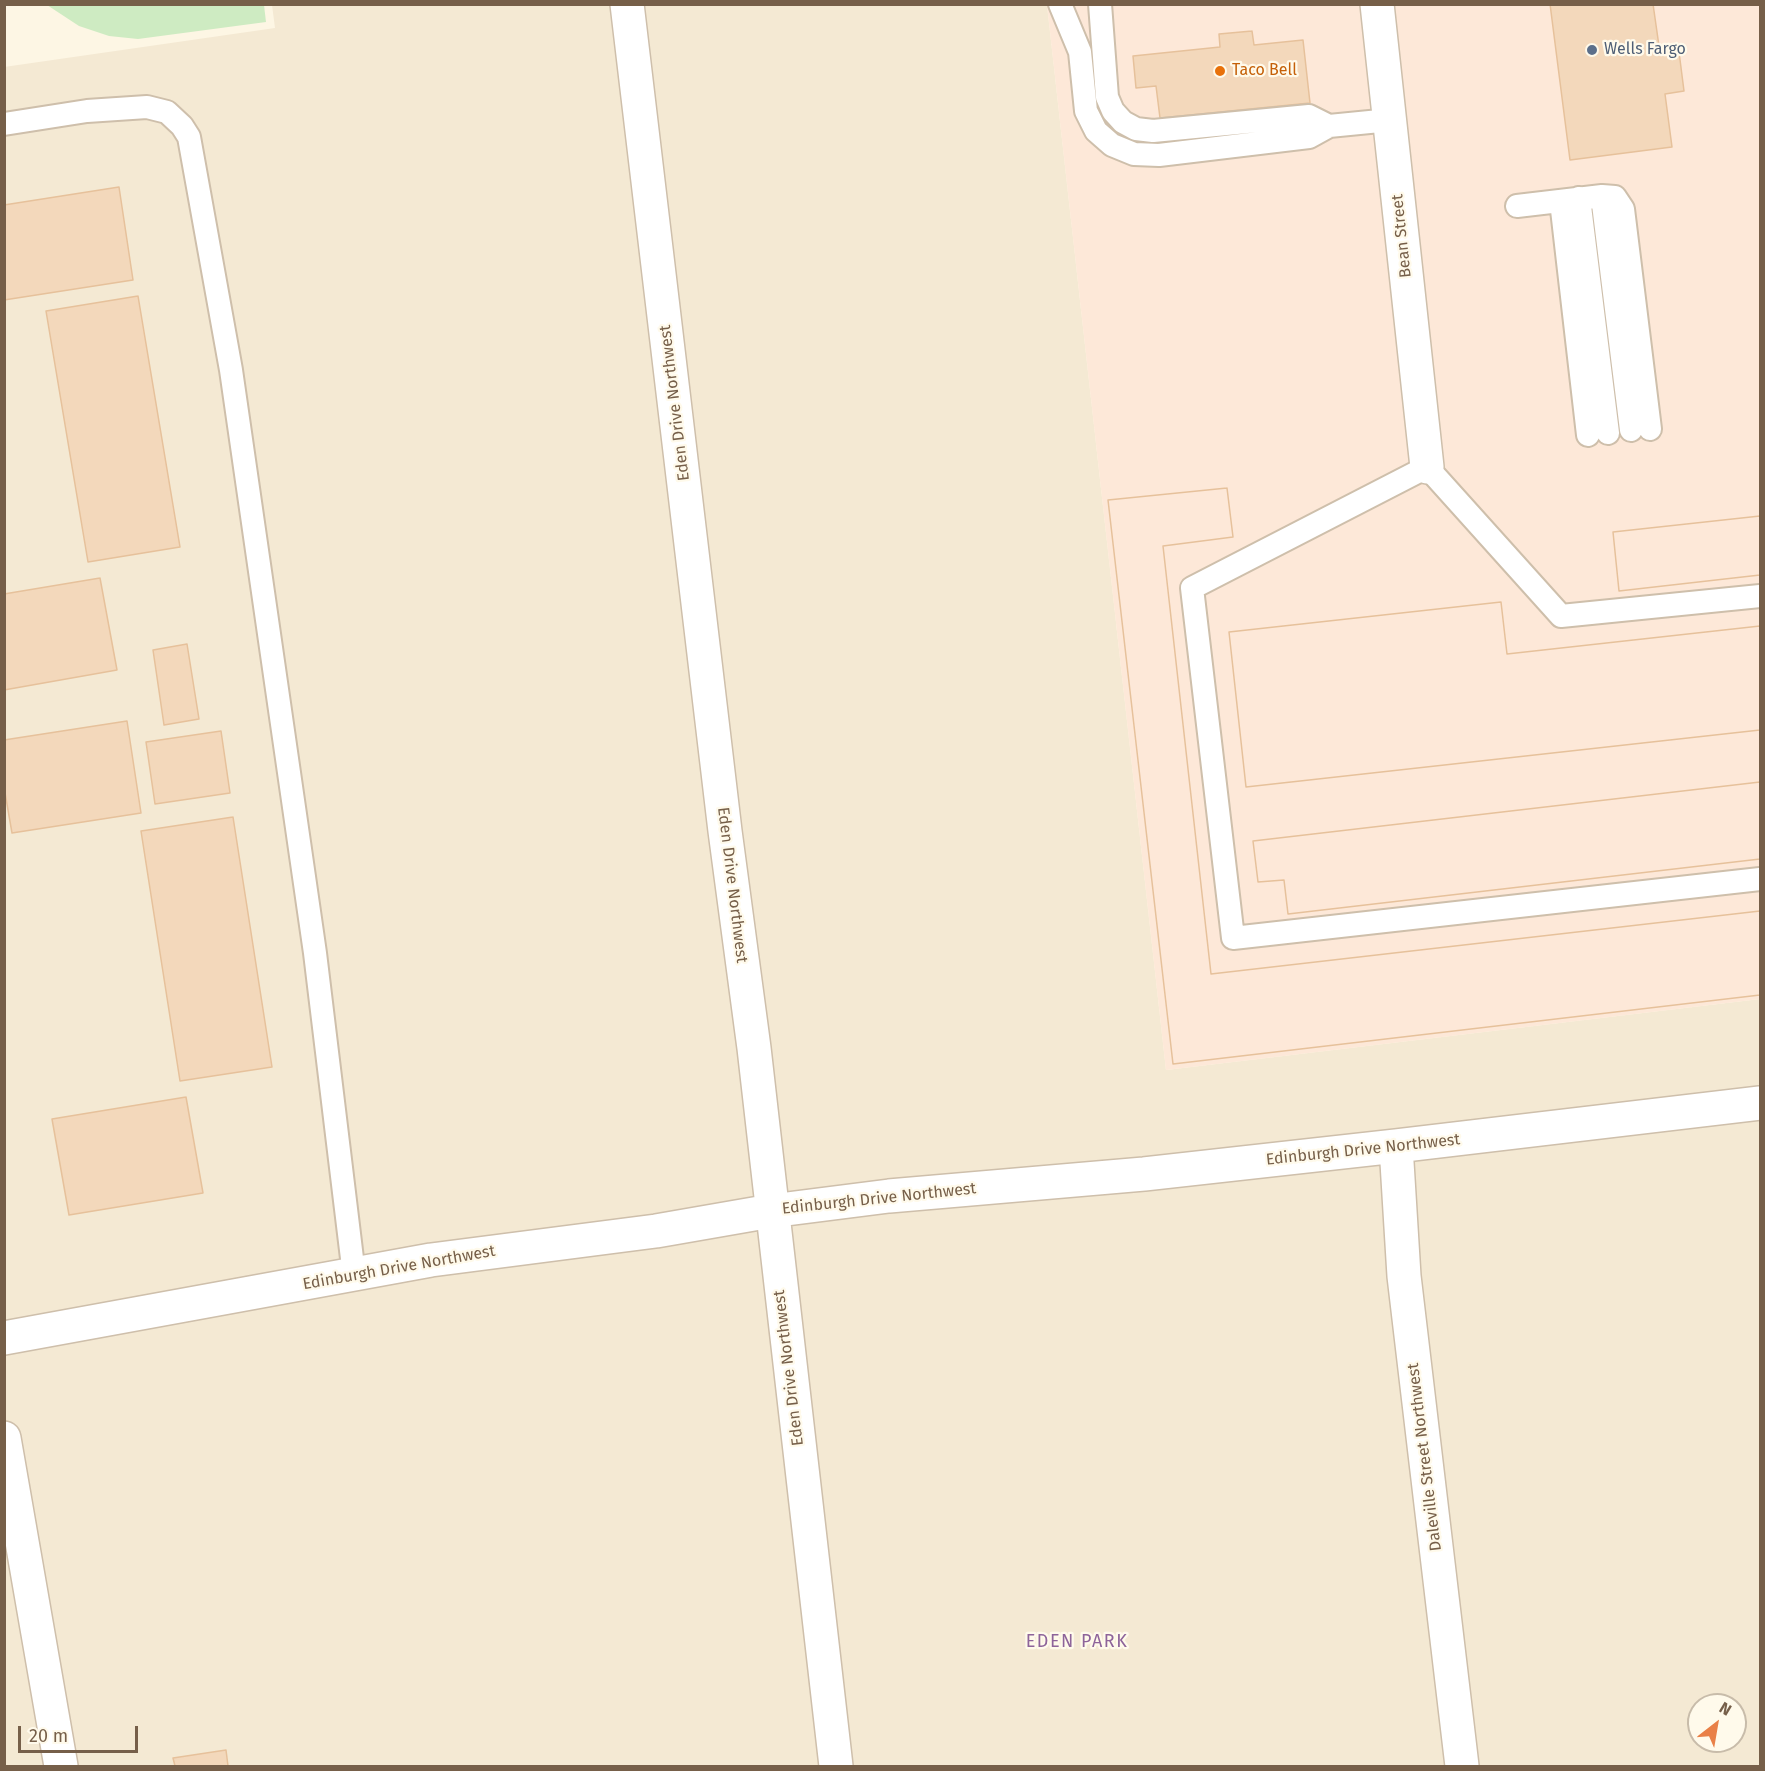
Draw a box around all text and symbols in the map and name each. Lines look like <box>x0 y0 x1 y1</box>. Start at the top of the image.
place label: Wells Fargo <box>1604 40 1686 60</box>
marker: Wells Fargo <box>1585 43 1599 57</box>
place label: Taco Bell <box>1232 61 1297 81</box>
marker: Taco Bell <box>1213 64 1227 78</box>
street label: Bean Street <box>1388 193 1416 279</box>
street label: Eden Drive Northwest <box>656 324 694 482</box>
street label: Eden Drive Northwest <box>713 806 751 964</box>
street label: Edinburgh Drive Northwest <box>1265 1130 1461 1170</box>
street label: Edinburgh Drive Northwest <box>781 1179 977 1219</box>
street label: Edinburgh Drive Northwest <box>301 1242 497 1294</box>
street label: Eden Drive Northwest <box>770 1289 808 1447</box>
street label: Daleville Street Northwest <box>1404 1362 1446 1552</box>
district label: EDEN PARK <box>1026 1631 1128 1653</box>
north arrow <box>1687 1693 1747 1753</box>
text: N <box>1716 1698 1735 1720</box>
scale bar <box>21 1714 141 1752</box>
text: 20 m <box>29 1725 68 1747</box>

